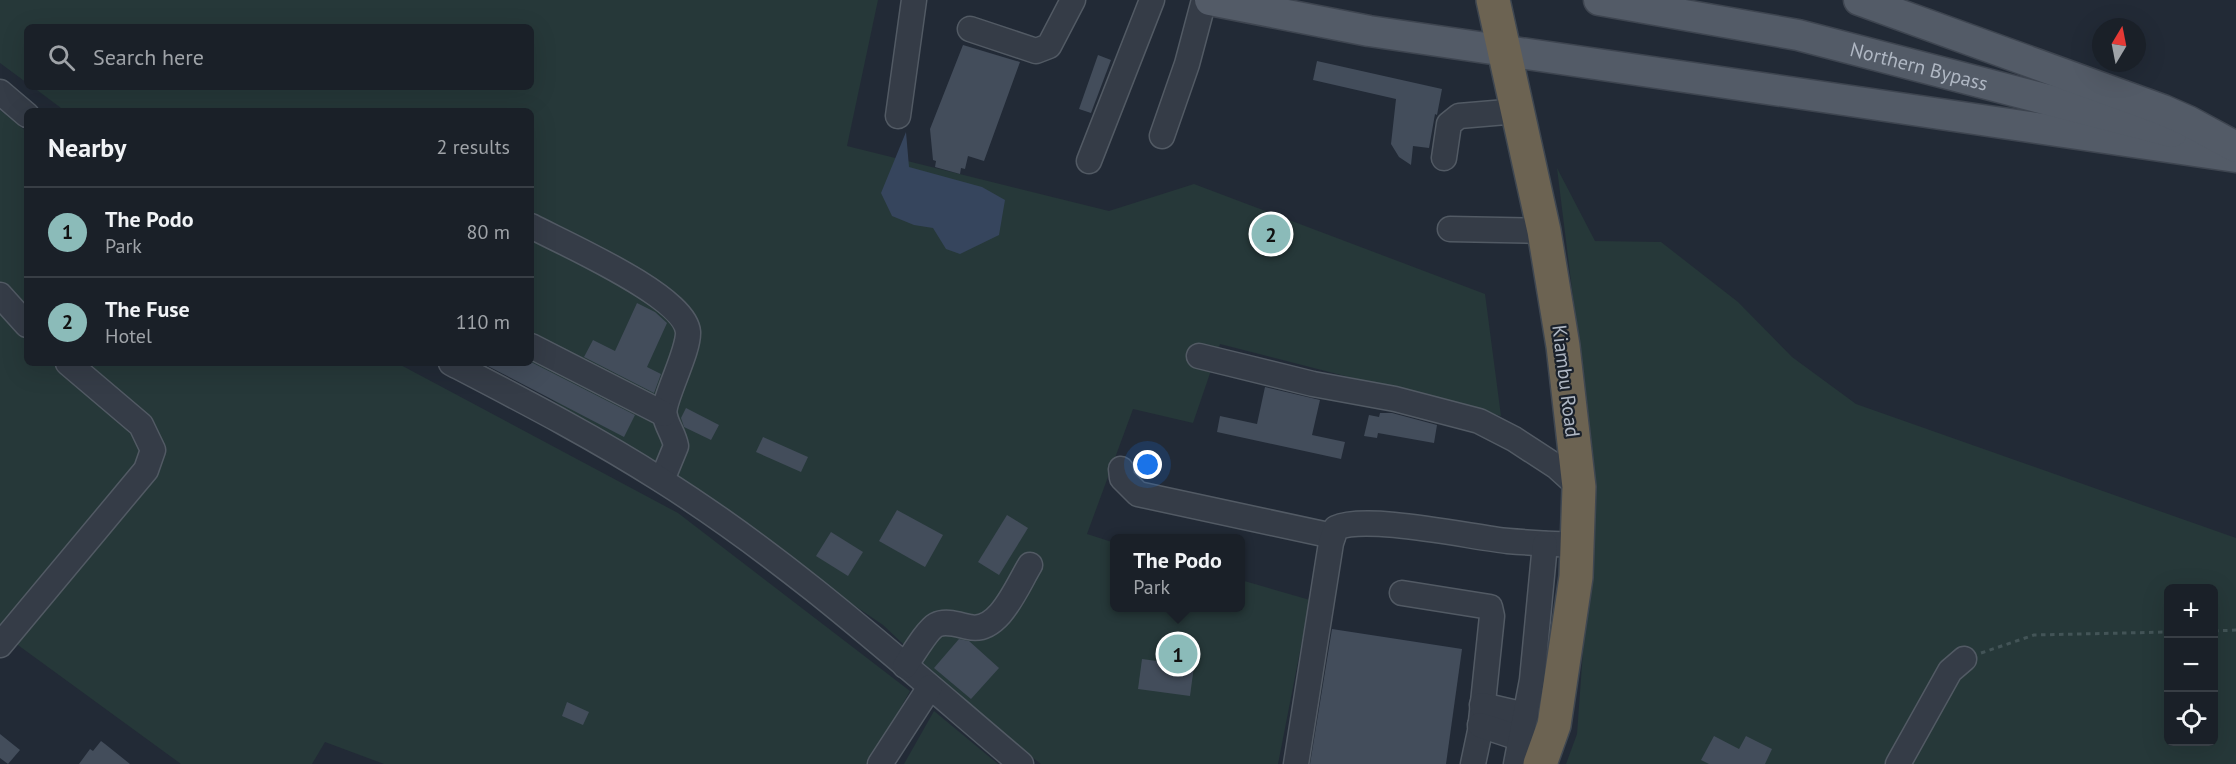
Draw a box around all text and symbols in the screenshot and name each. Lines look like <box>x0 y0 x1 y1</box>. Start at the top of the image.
north arrow <box>2092 18 2146 72</box>
search box <box>24 24 534 90</box>
street label: Northern Bypass <box>1847 36 1991 97</box>
icon: search <box>45 41 78 74</box>
text: Search here <box>93 43 204 71</box>
text: Nearby <box>48 131 126 164</box>
text: 2 results <box>437 134 510 160</box>
text: The Podo <box>105 205 194 233</box>
pin: 2 <box>1252 212 1290 256</box>
text: 1 <box>62 219 73 245</box>
text: 80 m <box>467 219 510 245</box>
text: Park <box>105 233 142 259</box>
text: The Fuse <box>105 295 190 323</box>
text: 2 <box>62 309 73 335</box>
text: 110 m <box>456 309 510 335</box>
text: Hotel <box>105 323 152 349</box>
street label: Kiambu Road <box>1546 323 1586 439</box>
your location <box>1133 450 1162 479</box>
popup <box>1110 534 1245 612</box>
text: The Podo <box>1133 546 1222 574</box>
text: Park <box>1133 574 1170 600</box>
map controls <box>2164 584 2218 746</box>
button: + <box>2164 584 2218 638</box>
pin: 1 <box>1158 632 1198 676</box>
button: − <box>2164 638 2218 692</box>
button: locate <box>2164 692 2218 746</box>

